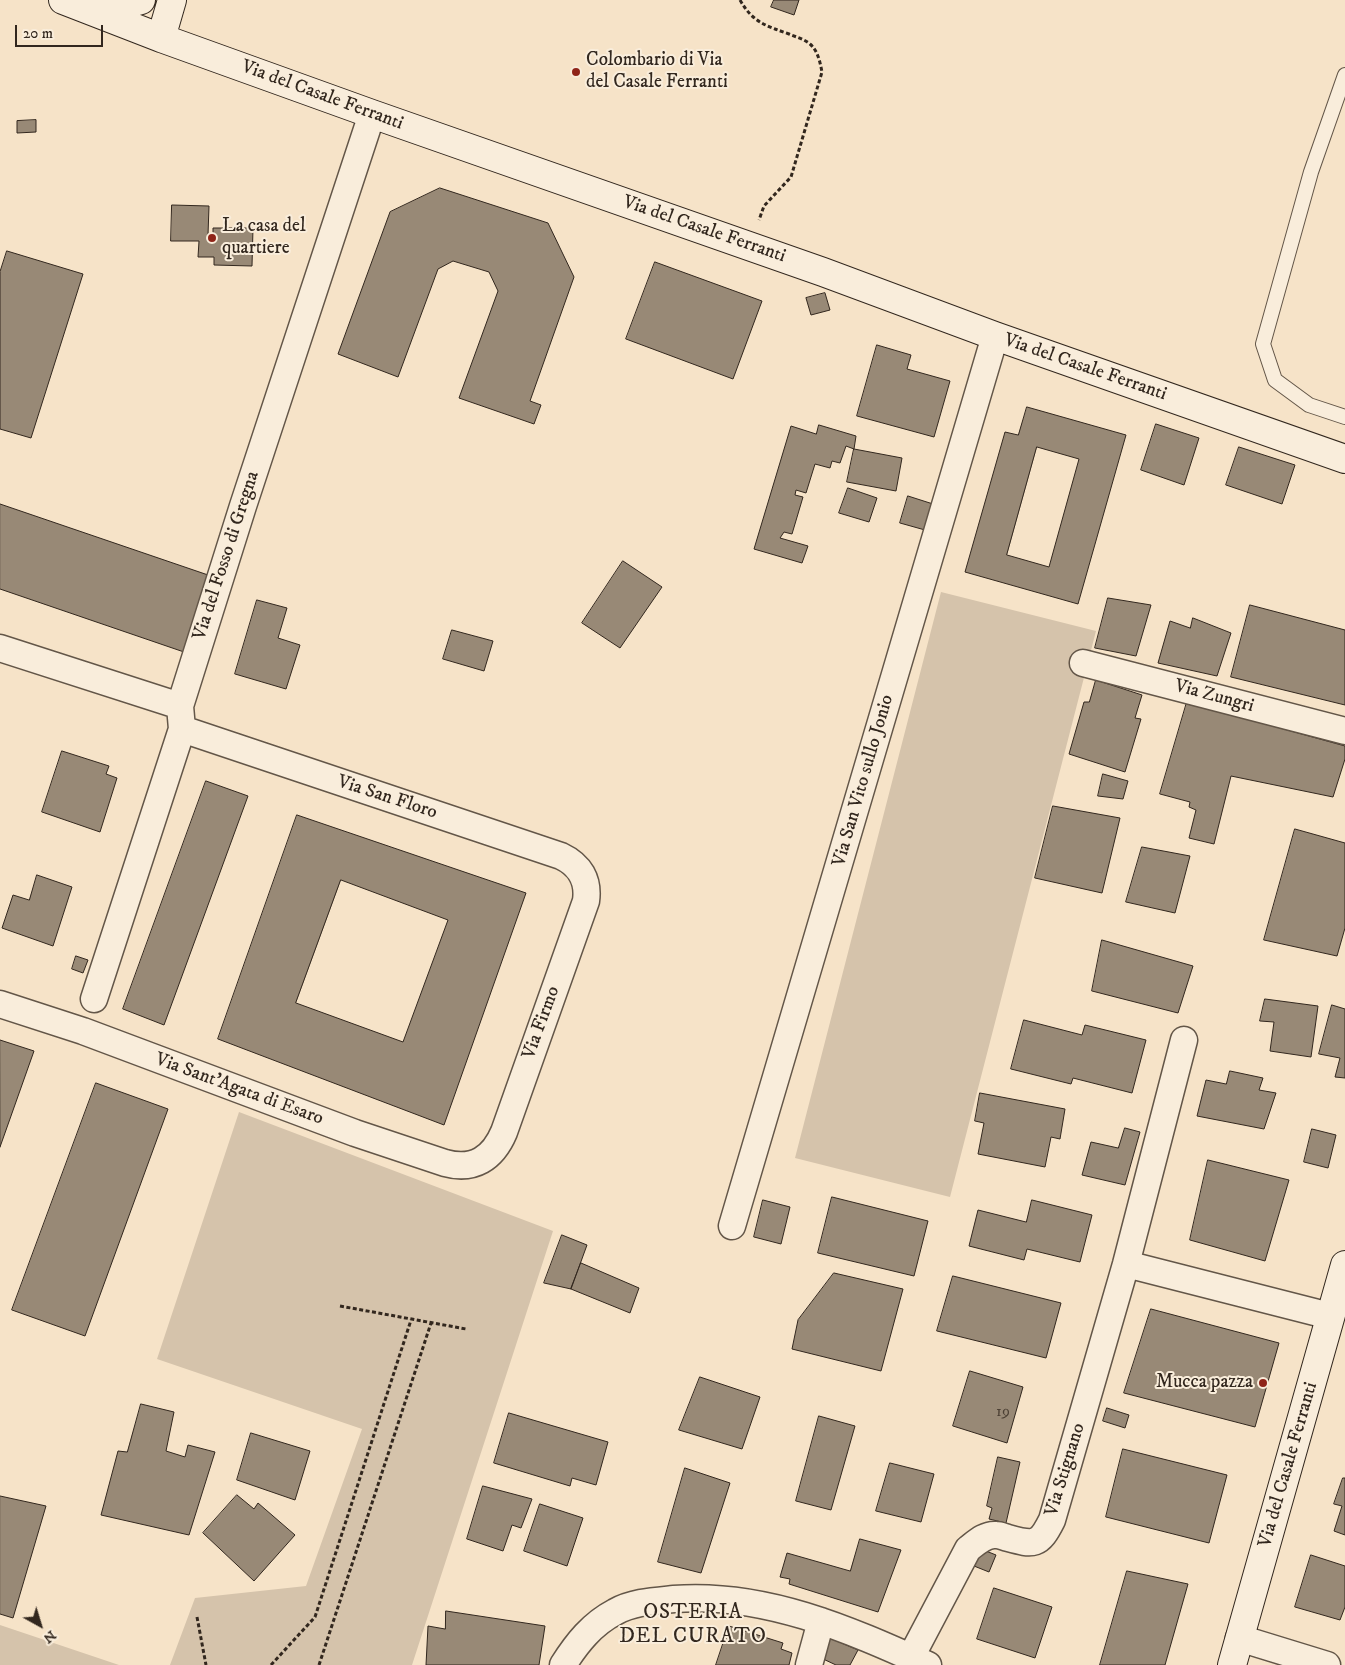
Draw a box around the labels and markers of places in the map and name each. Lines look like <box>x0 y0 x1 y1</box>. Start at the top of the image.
place label: Colombario di Via del Casale Ferranti <box>586 50 728 94</box>
marker: Colombario di Via del Casale Ferranti <box>570 66 582 78</box>
place label: La casa del quartiere <box>222 216 306 260</box>
marker: La casa del quartiere <box>206 232 218 244</box>
place label: Mucca pazza <box>1156 1372 1253 1394</box>
marker: Mucca pazza <box>1257 1377 1269 1389</box>

